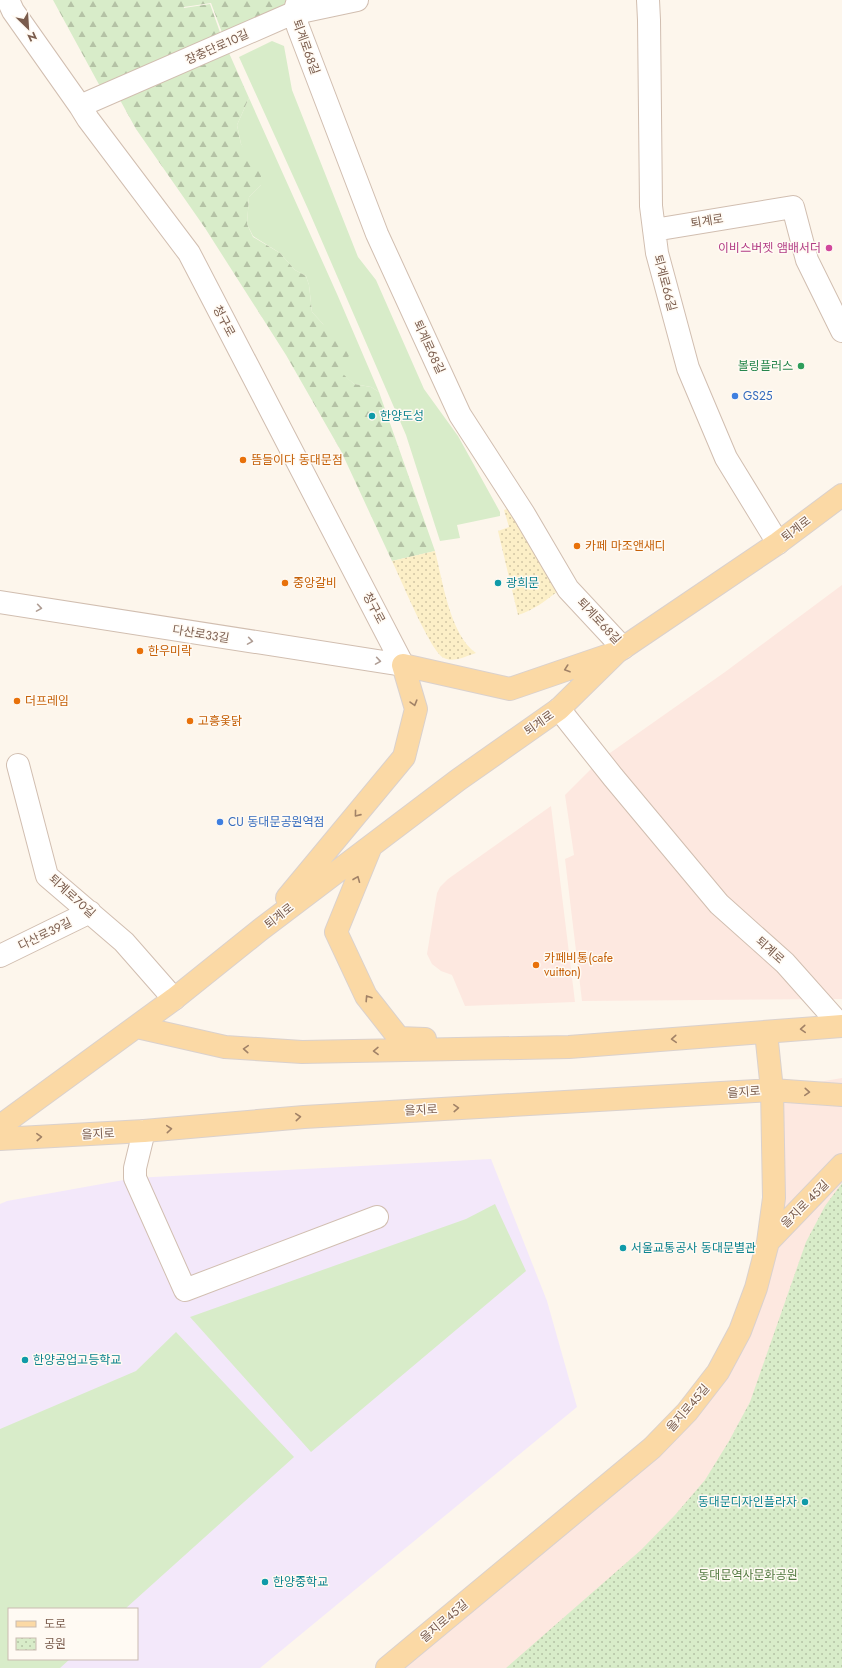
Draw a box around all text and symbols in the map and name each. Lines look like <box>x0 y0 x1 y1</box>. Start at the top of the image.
north arrow <box>8 8 48 48</box>
street label: 퇴계로68길 <box>288 17 324 77</box>
street label: 장충단로10길 <box>182 25 252 69</box>
text: N <box>25 28 40 46</box>
street label: 퇴계로 <box>689 210 725 232</box>
place label: 이비스버젯 앰배서더 <box>718 239 821 257</box>
marker: 이비스버젯 앰배서더 <box>824 243 834 253</box>
street label: 퇴계로66길 <box>649 253 681 313</box>
street label: 청구로 <box>208 302 240 340</box>
street label: 퇴계로68길 <box>409 317 449 377</box>
place label: 볼링플러스 <box>738 357 793 375</box>
marker: 볼링플러스 <box>796 361 806 371</box>
place label: GS25 <box>743 387 773 405</box>
marker: GS25 <box>730 391 740 401</box>
place label: 한양도성 <box>380 407 424 425</box>
marker: 한양도성 <box>367 411 377 421</box>
place label: 뜸들이다 동대문점 <box>251 451 343 469</box>
marker: 뜸들이다 동대문점 <box>238 455 248 465</box>
street label: 퇴계로 <box>777 512 815 546</box>
place label: 카페 마조앤새디 <box>585 537 666 555</box>
marker: 카페 마조앤새디 <box>572 541 582 551</box>
place label: 중앙갈비 <box>293 574 337 592</box>
place label: 광희문 <box>506 574 539 592</box>
marker: 중앙갈비 <box>280 578 290 588</box>
marker: 광희문 <box>493 578 503 588</box>
street label: 청구로 <box>358 589 390 627</box>
street label: 퇴계로68길 <box>573 594 625 648</box>
one-way arrow <box>35 603 42 612</box>
street label: 다산로33길 <box>171 621 231 647</box>
one-way arrow <box>247 636 253 645</box>
place label: 한우미락 <box>148 642 192 660</box>
marker: 한우미락 <box>135 646 145 656</box>
one-way arrow <box>375 656 381 665</box>
one-way arrow <box>563 665 570 673</box>
place label: 더프레임 <box>25 692 69 710</box>
marker: 더프레임 <box>12 696 22 706</box>
one-way arrow <box>409 699 418 706</box>
street label: 퇴계로 <box>520 706 558 740</box>
place label: 고흥옻닭 <box>198 712 242 730</box>
marker: 고흥옻닭 <box>185 716 195 726</box>
one-way arrow <box>355 810 362 817</box>
place label: CU 동대문공원역점 <box>228 813 325 831</box>
marker: CU 동대문공원역점 <box>215 817 225 827</box>
street label: 퇴계로70길 <box>45 870 99 922</box>
one-way arrow <box>353 876 361 883</box>
street label: 퇴계로 <box>260 899 298 933</box>
street label: 다산로39길 <box>15 913 75 955</box>
street label: 퇴계로 <box>752 932 788 968</box>
place label: 카페비통(cafe vuitton) <box>544 949 613 981</box>
marker: 카페비통(cafe vuitton) <box>531 960 541 970</box>
one-way arrow <box>366 995 373 1002</box>
one-way arrow <box>800 1024 806 1033</box>
one-way arrow <box>670 1034 677 1043</box>
one-way arrow <box>243 1044 249 1053</box>
one-way arrow <box>373 1047 379 1055</box>
street label: 을지로 <box>727 1082 761 1102</box>
one-way arrow <box>804 1088 810 1097</box>
street label: 을지로 <box>404 1100 438 1120</box>
one-way arrow <box>453 1104 459 1113</box>
one-way arrow <box>295 1113 301 1122</box>
street label: 을지로 <box>81 1124 115 1144</box>
one-way arrow <box>166 1125 172 1134</box>
one-way arrow <box>36 1132 42 1141</box>
street label: 을지로 45길 <box>777 1176 833 1232</box>
place label: 서울교통공사 동대문별관 <box>631 1239 756 1257</box>
marker: 서울교통공사 동대문별관 <box>618 1243 628 1253</box>
place label: 한양공업고등학교 <box>33 1351 121 1369</box>
marker: 한양공업고등학교 <box>20 1355 30 1365</box>
street label: 을지로45길 <box>662 1380 714 1436</box>
place label: 동대문디자인플라자 <box>698 1493 797 1511</box>
marker: 동대문디자인플라자 <box>800 1497 810 1507</box>
park label: 동대문역사문화공원 <box>698 1566 798 1584</box>
place label: 한양중학교 <box>273 1573 328 1591</box>
marker: 한양중학교 <box>260 1577 270 1587</box>
street label: 을지로45길 <box>416 1595 472 1647</box>
legend <box>8 1608 138 1660</box>
text: 도로 <box>44 1615 66 1633</box>
text: 공원 <box>44 1635 66 1653</box>

